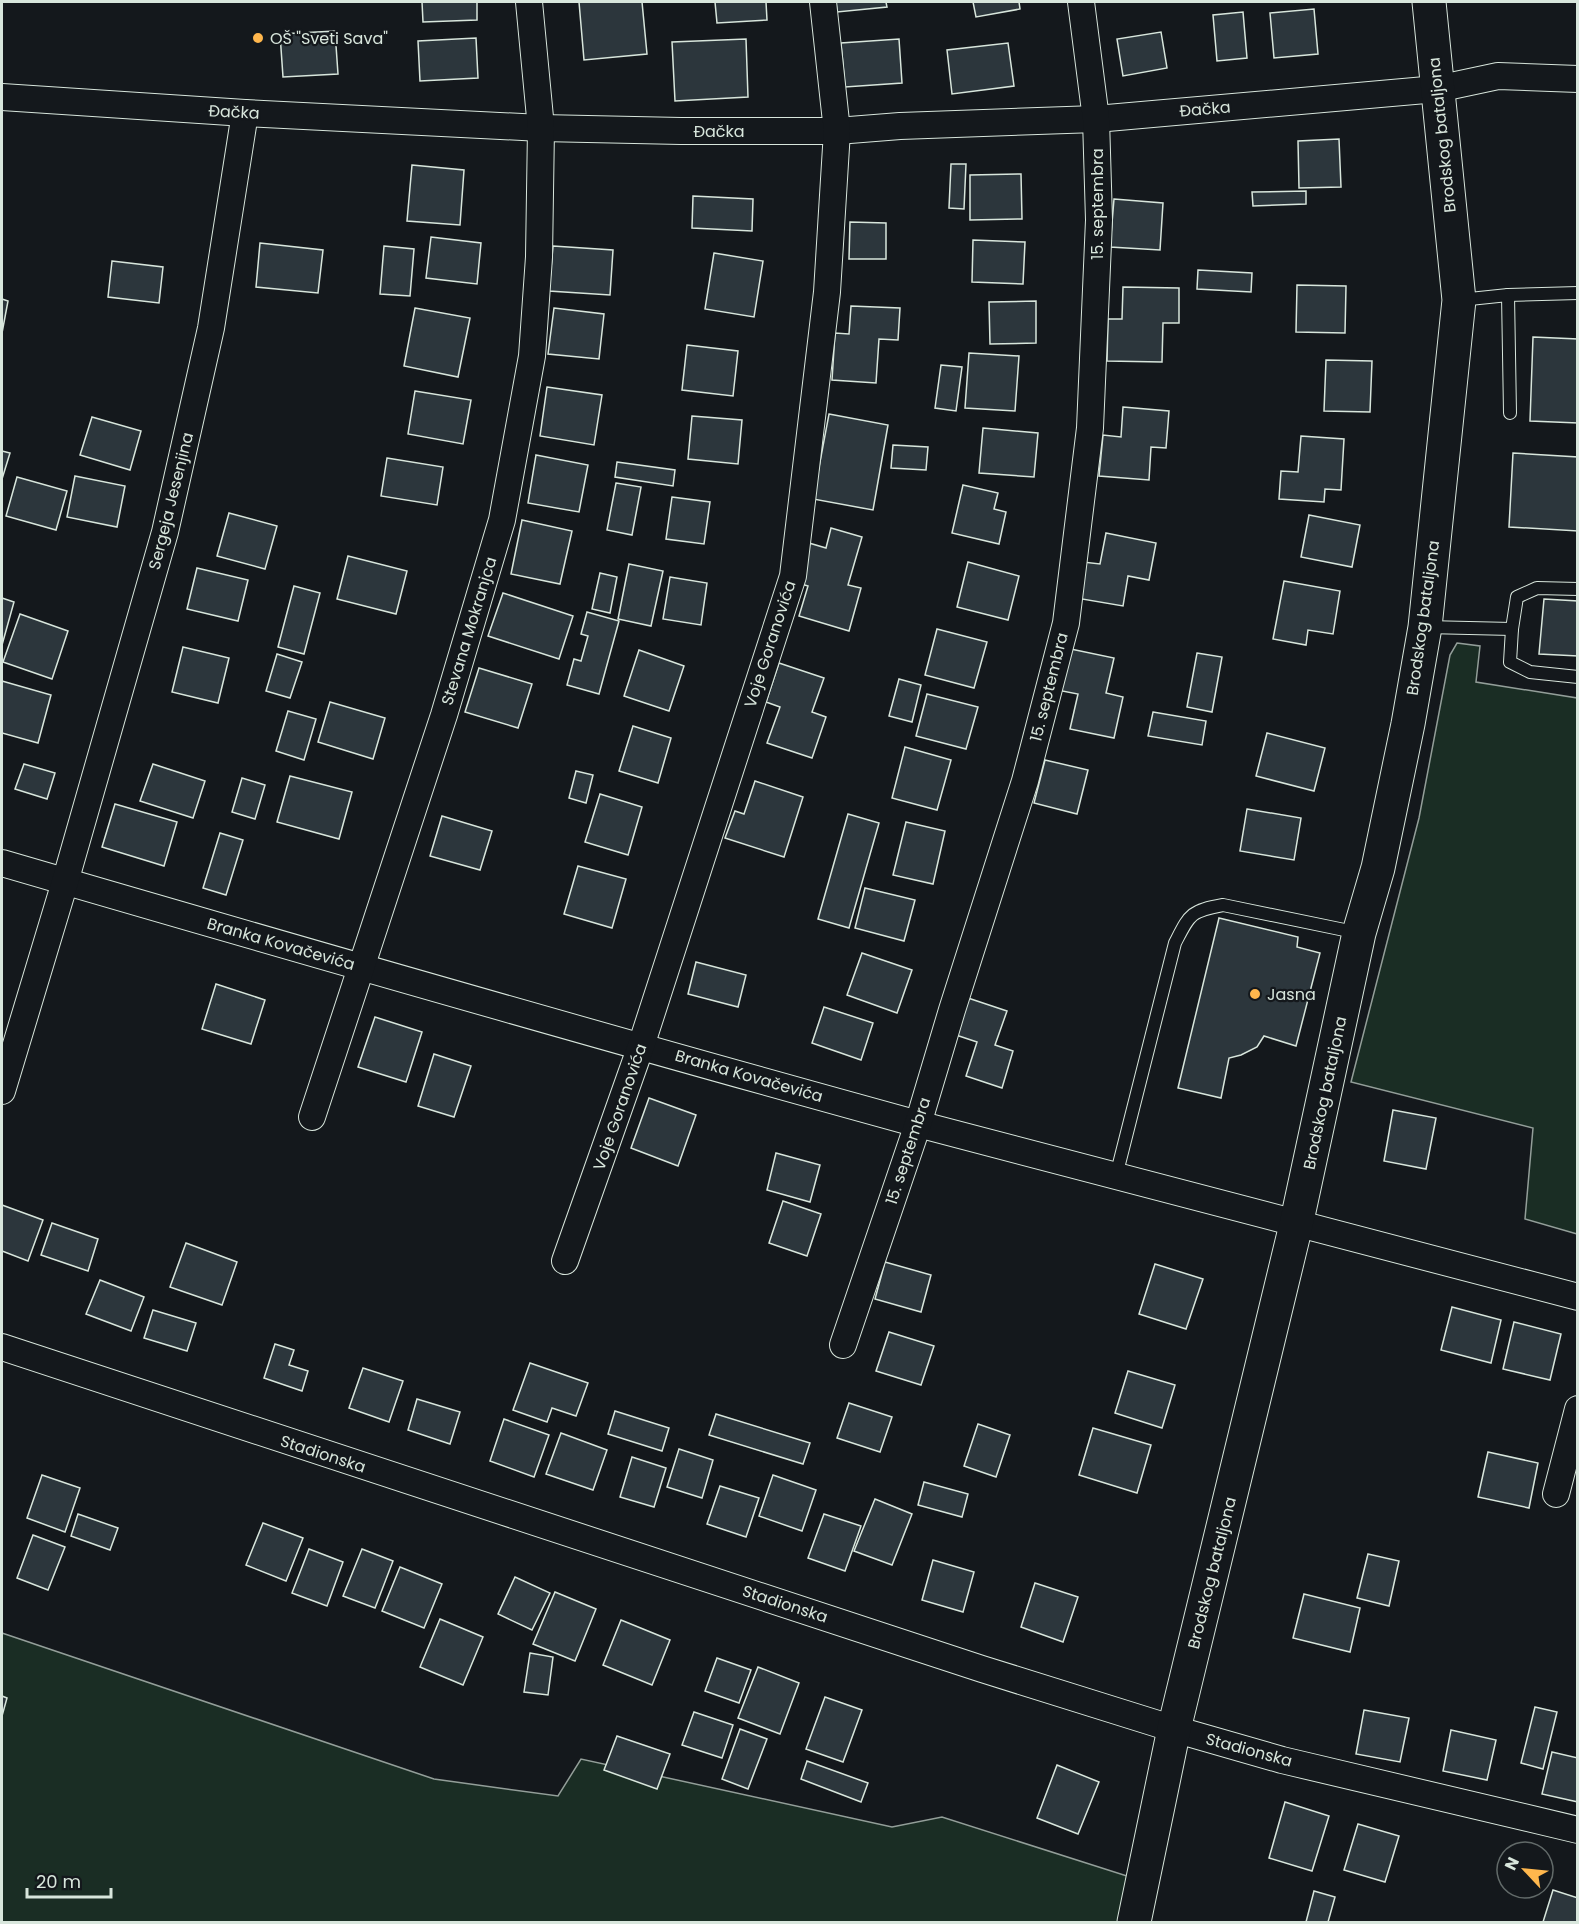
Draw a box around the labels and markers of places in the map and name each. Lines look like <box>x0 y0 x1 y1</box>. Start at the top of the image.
place label: OŠ "Sveti Sava" <box>270 27 388 50</box>
marker: OŠ "Sveti Sava" <box>251 31 265 45</box>
place label: Jasna <box>1267 983 1316 1006</box>
marker: Jasna <box>1248 987 1262 1001</box>

